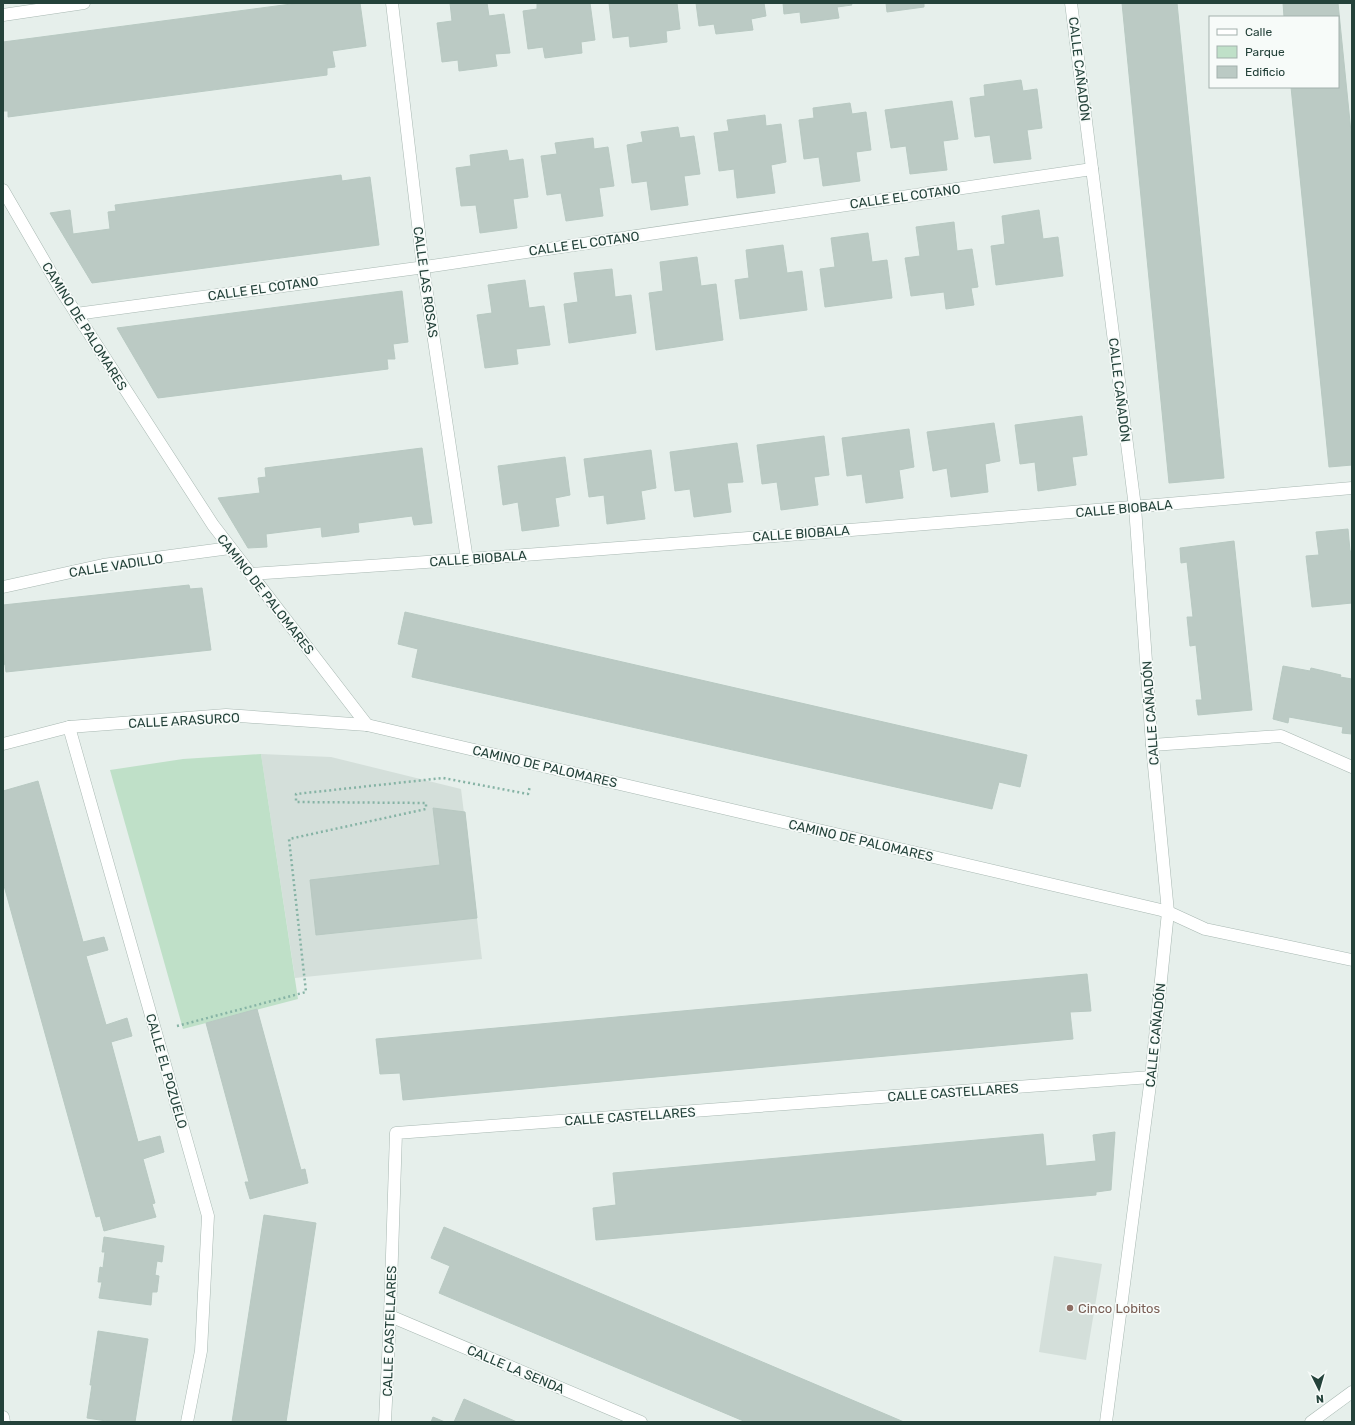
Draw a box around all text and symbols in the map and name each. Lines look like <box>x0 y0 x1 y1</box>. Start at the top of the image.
street label: CALLE CAÑADÓN <box>1066 16 1093 122</box>
legend <box>1209 16 1339 88</box>
text: Calle <box>1245 25 1272 39</box>
text: Parque <box>1245 45 1285 59</box>
text: Edificio <box>1245 65 1285 79</box>
street label: CALLE EL COTANO <box>849 181 961 212</box>
street label: CALLE LAS ROSAS <box>410 226 441 339</box>
street label: CALLE EL COTANO <box>528 228 640 259</box>
street label: CAMINO DE PALOMARES <box>39 259 130 393</box>
street label: CALLE EL COTANO <box>207 273 319 304</box>
street label: CALLE CAÑADÓN <box>1106 337 1133 443</box>
street label: CALLE BIOBALA <box>1075 497 1173 520</box>
street label: CALLE BIOBALA <box>752 523 850 544</box>
street label: CAMINO DE PALOMARES <box>214 531 317 657</box>
street label: CALLE BIOBALA <box>429 548 527 569</box>
street label: CALLE VADILLO <box>68 551 164 580</box>
street label: CALLE CAÑADÓN <box>1139 660 1162 766</box>
street label: CALLE ARASURCO <box>128 710 240 731</box>
street label: CAMINO DE PALOMARES <box>471 743 619 790</box>
street label: CAMINO DE PALOMARES <box>787 817 935 864</box>
street label: CALLE CAÑADÓN <box>1143 982 1168 1088</box>
street label: CALLE EL POZUELO <box>143 1012 190 1131</box>
street label: CALLE CASTELLARES <box>887 1080 1019 1105</box>
street label: CALLE CASTELLARES <box>564 1104 696 1129</box>
street label: CALLE CASTELLARES <box>380 1265 399 1397</box>
place label: Cinco Lobitos <box>1078 1301 1161 1316</box>
marker: Cinco Lobitos <box>1065 1303 1075 1313</box>
street label: CALLE LA SENDA <box>465 1342 567 1397</box>
north arrow <box>1299 1369 1339 1409</box>
text: N <box>1315 1392 1324 1405</box>

